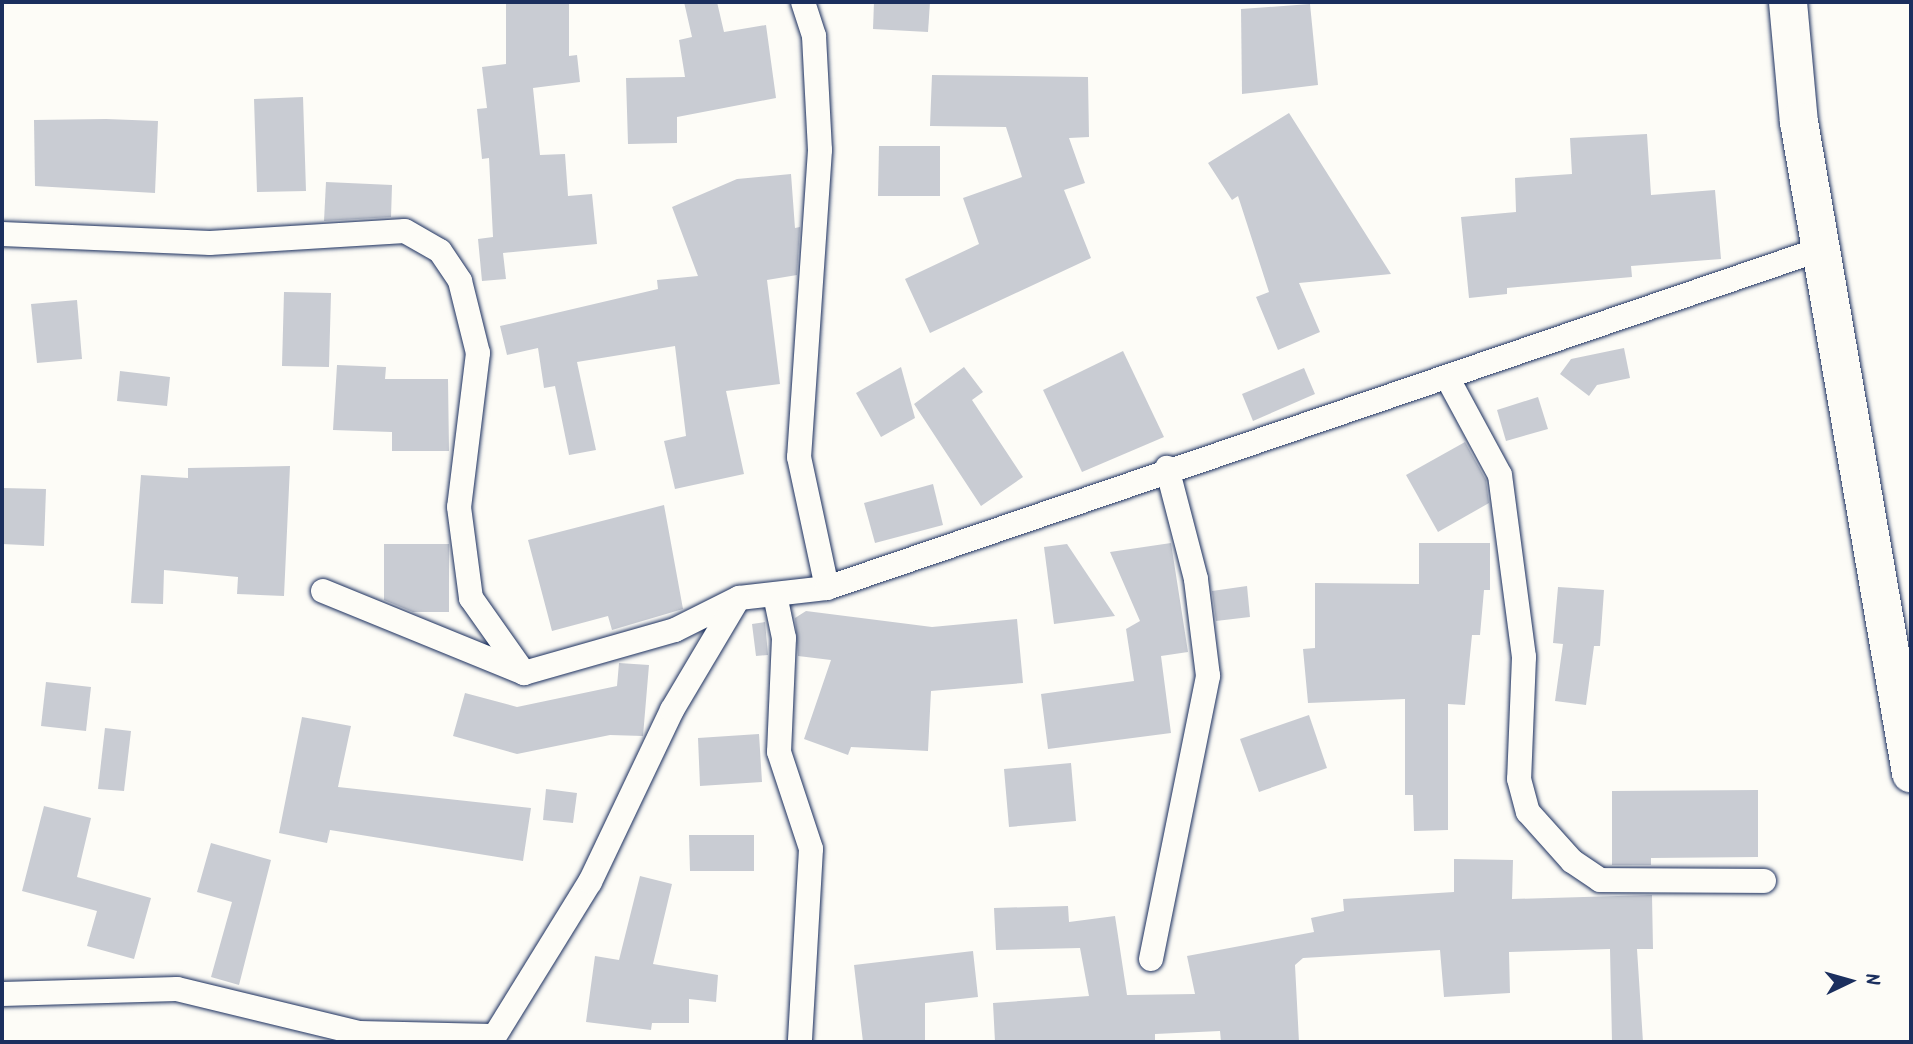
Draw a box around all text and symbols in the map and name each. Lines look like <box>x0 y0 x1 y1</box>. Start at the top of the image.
north arrow <box>1815 946 1885 1016</box>
text: N <box>1855 972 1886 986</box>

